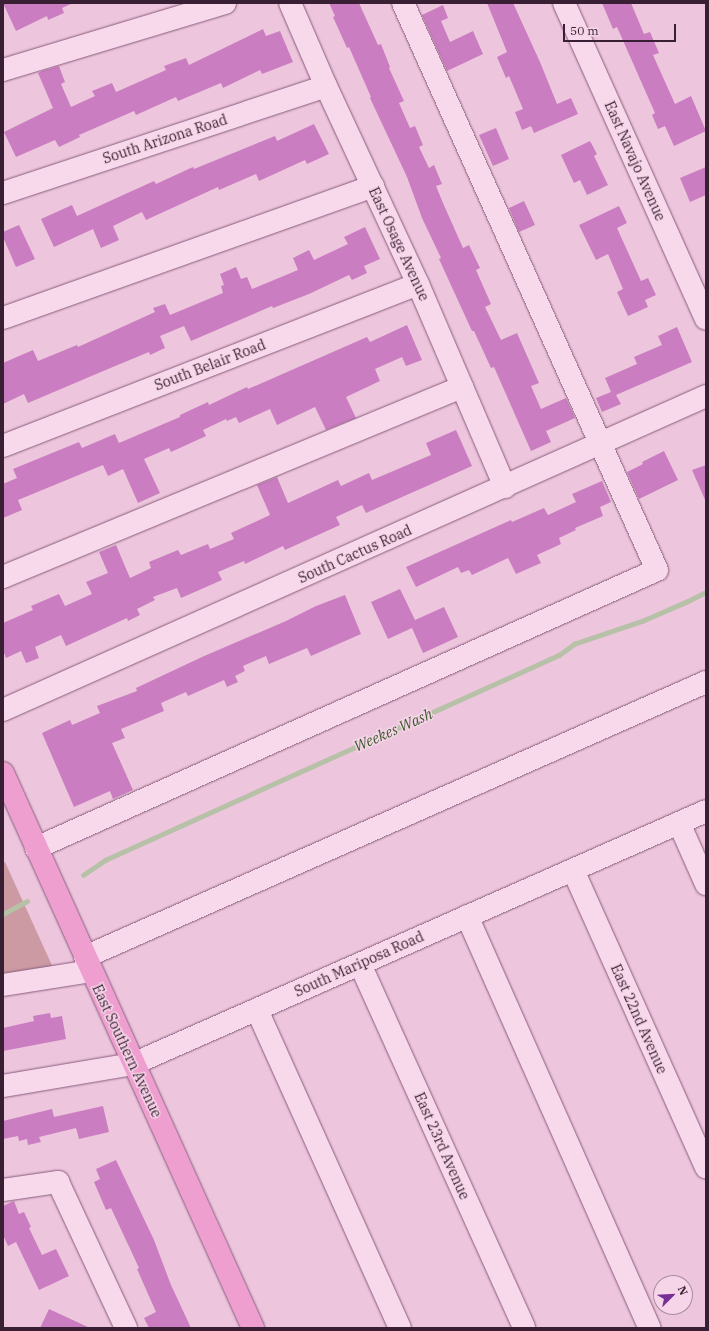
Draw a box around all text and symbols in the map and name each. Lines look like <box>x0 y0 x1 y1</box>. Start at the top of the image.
scale bar <box>565 16 678 42</box>
text: 50 m <box>570 23 599 38</box>
street label: East Navajo Avenue <box>601 98 669 224</box>
street label: South Arizona Road <box>101 111 229 167</box>
street label: East Osage Avenue <box>365 185 433 303</box>
street label: South Belair Road <box>152 336 268 394</box>
street label: South Cactus Road <box>296 521 414 587</box>
water label: Weekes Wash <box>351 705 435 755</box>
street label: South Mariposa Road <box>292 928 426 1000</box>
street label: East 22nd Avenue <box>607 962 671 1076</box>
street label: East Southern Avenue <box>89 982 165 1120</box>
street label: East 23rd Avenue <box>411 1090 473 1202</box>
north arrow <box>653 1275 693 1315</box>
text: N <box>675 1284 691 1297</box>

